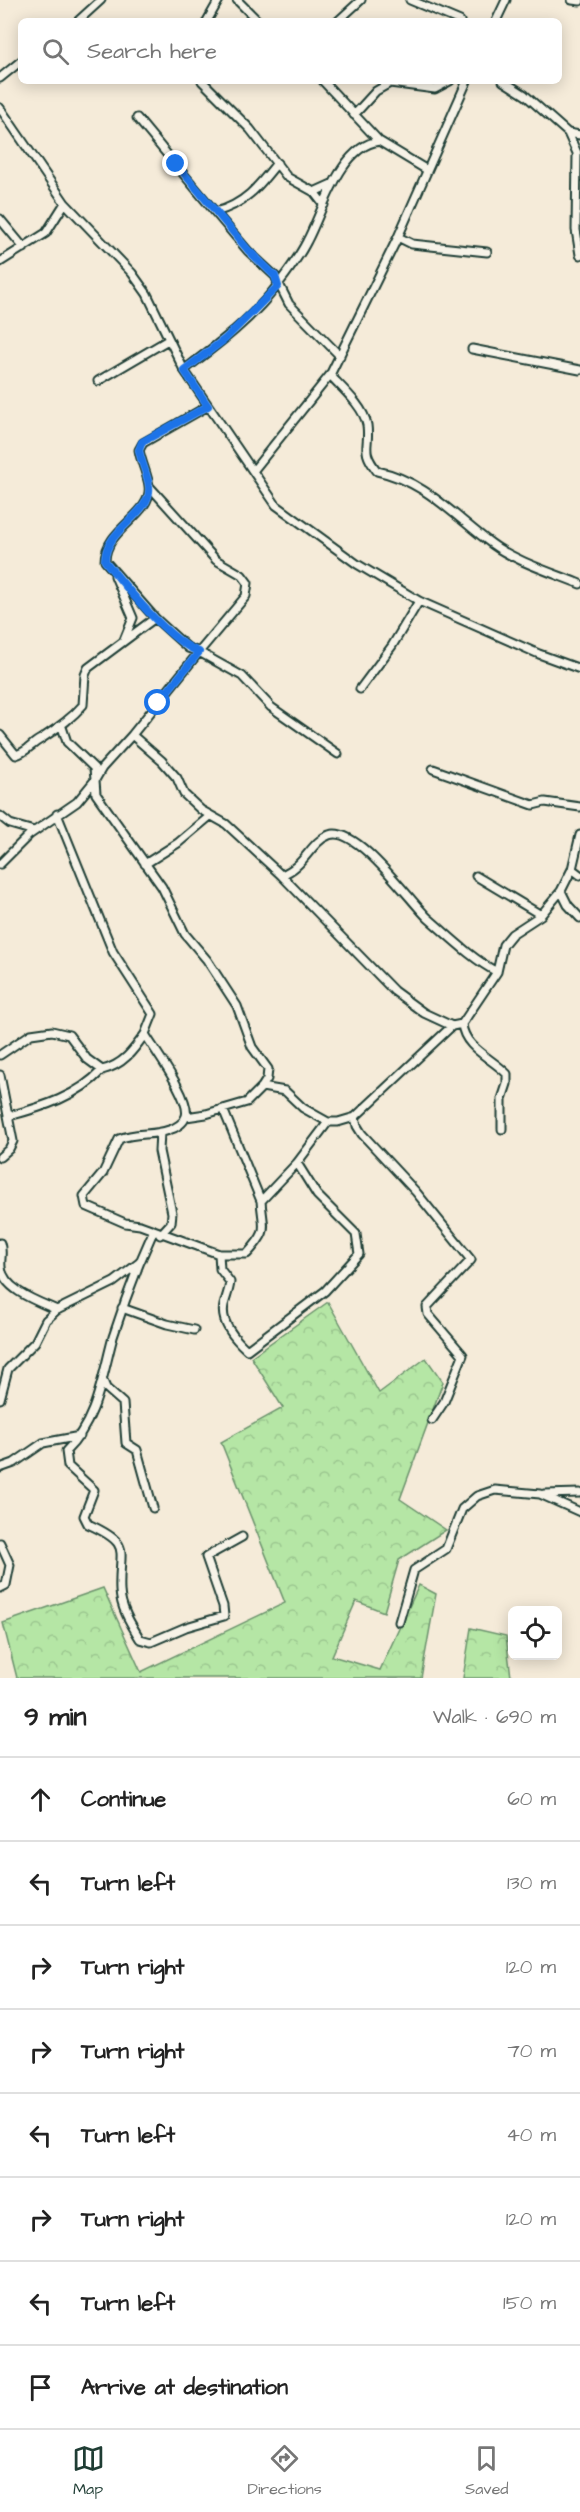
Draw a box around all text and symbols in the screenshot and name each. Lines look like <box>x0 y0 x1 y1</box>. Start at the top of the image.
search box <box>18 18 562 84</box>
icon: search <box>39 35 72 68</box>
text: Search here <box>87 36 217 67</box>
route end <box>162 150 188 176</box>
route start <box>144 689 170 715</box>
map controls <box>508 1606 562 1660</box>
button: locate <box>508 1606 562 1660</box>
text: 9 min <box>24 1699 86 1735</box>
text: Walk · 690 m <box>433 1703 556 1731</box>
icon: ahead <box>24 1783 57 1816</box>
text: Continue <box>81 1784 166 1815</box>
text: 60 m <box>507 1785 556 1813</box>
icon: left <box>24 1867 57 1900</box>
text: Turn left <box>81 1868 175 1899</box>
text: 130 m <box>507 1869 556 1897</box>
icon: right <box>24 1951 57 1984</box>
text: Turn right <box>81 1952 184 1983</box>
text: 120 m <box>506 1953 556 1981</box>
icon: right <box>24 2035 57 2068</box>
text: Turn right <box>81 2036 184 2067</box>
text: 70 m <box>508 2037 556 2065</box>
icon: left <box>24 2119 57 2152</box>
text: Turn left <box>81 2120 175 2151</box>
text: 40 m <box>506 2121 556 2149</box>
icon: right <box>24 2203 57 2236</box>
text: Turn right <box>81 2204 184 2235</box>
text: 120 m <box>506 2205 556 2233</box>
icon: left <box>24 2287 57 2320</box>
text: Turn left <box>81 2288 175 2319</box>
text: 150 m <box>503 2289 556 2317</box>
icon: arrive <box>24 2371 57 2404</box>
text: Arrive at destination <box>81 2372 288 2403</box>
tab: Map <box>72 2442 105 2500</box>
tab: Directions <box>248 2442 322 2500</box>
tab: Saved <box>465 2442 508 2500</box>

